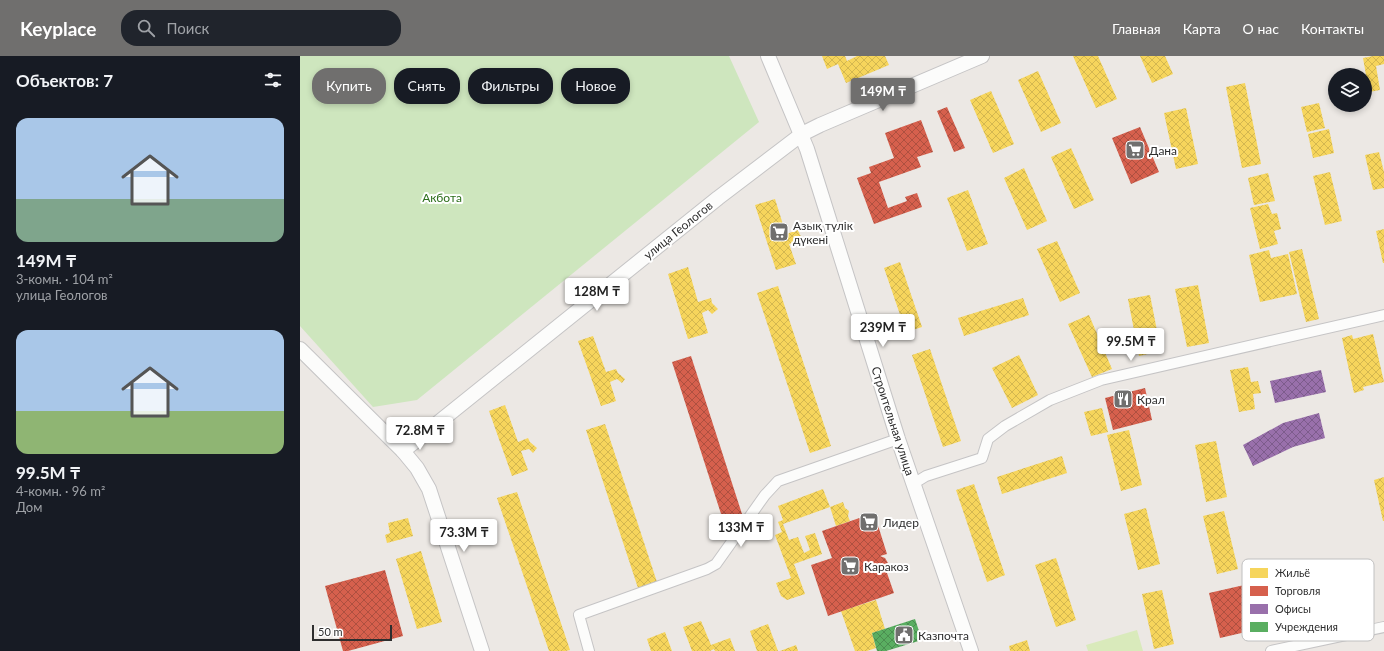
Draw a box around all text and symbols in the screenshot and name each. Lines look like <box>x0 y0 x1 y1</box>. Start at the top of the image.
search box <box>121 10 401 46</box>
text: Keyplace <box>20 17 97 40</box>
icon: search <box>135 17 157 39</box>
text: Поиск <box>167 19 209 37</box>
text: Главная <box>1112 20 1161 37</box>
text: Карта <box>1183 20 1221 37</box>
text: О нас <box>1243 20 1279 37</box>
text: Контакты <box>1301 20 1364 37</box>
chip: Купить <box>312 68 386 104</box>
chip: Снять <box>394 68 460 104</box>
chip: Фильтры <box>468 68 553 104</box>
chip: Новое <box>561 68 630 104</box>
map controls <box>1328 68 1372 112</box>
button: layers <box>1328 68 1372 112</box>
icon: filters <box>262 69 284 91</box>
text: Объектов: 7 <box>16 70 113 91</box>
pin: 149M ₸ <box>850 78 916 112</box>
text: 149M ₸ <box>860 83 906 99</box>
supermarket icon: Дана <box>1124 139 1146 161</box>
place label: Дана <box>1149 143 1177 158</box>
icon: home <box>114 144 186 216</box>
park label: Акбота <box>422 190 462 205</box>
street label: улица Геологов <box>640 198 716 262</box>
place label: Азық түлік дүкені <box>793 218 854 247</box>
supermarket icon: Азық түлік дүкені <box>768 221 790 243</box>
text: 149M ₸ <box>16 250 77 271</box>
text: 3-комн. · 104 m² <box>16 271 113 287</box>
pin: 128M ₸ <box>564 278 630 312</box>
text: 128M ₸ <box>574 283 620 299</box>
text: улица Геологов <box>16 287 107 303</box>
pin: 239M ₸ <box>850 314 916 348</box>
text: 239M ₸ <box>860 319 906 335</box>
pin: 99.5M ₸ <box>1094 328 1168 362</box>
text: 99.5M ₸ <box>1106 333 1156 349</box>
icon: home <box>114 356 186 428</box>
street label: Строительная улица <box>868 365 918 477</box>
restaurant icon: Крал <box>1112 388 1134 410</box>
place label: Крал <box>1137 392 1165 407</box>
pin: 72.8M ₸ <box>383 417 457 451</box>
text: 72.8M ₸ <box>395 422 445 438</box>
text: 99.5M ₸ <box>16 462 81 483</box>
text: 4-комн. · 96 m² <box>16 483 105 499</box>
text: Дом <box>16 499 42 515</box>
supermarket icon: Лидер <box>858 511 880 533</box>
pin: 133M ₸ <box>708 514 774 548</box>
place label: Лидер <box>882 515 919 530</box>
pin: 73.3M ₸ <box>427 519 501 553</box>
text: 133M ₸ <box>718 519 764 535</box>
text: 73.3M ₸ <box>439 524 489 540</box>
supermarket icon: Каракоз <box>839 555 861 577</box>
place label: Каракоз <box>864 559 909 574</box>
legend <box>1242 559 1374 641</box>
text: Жильё <box>1275 566 1310 579</box>
text: Торговля <box>1275 584 1320 597</box>
text: Офисы <box>1275 602 1311 615</box>
text: Учреждения <box>1275 620 1338 633</box>
scale bar <box>312 623 392 642</box>
public building icon: Казпочта <box>893 624 915 646</box>
text: 50 m <box>318 625 343 638</box>
place label: Казпочта <box>918 628 969 643</box>

